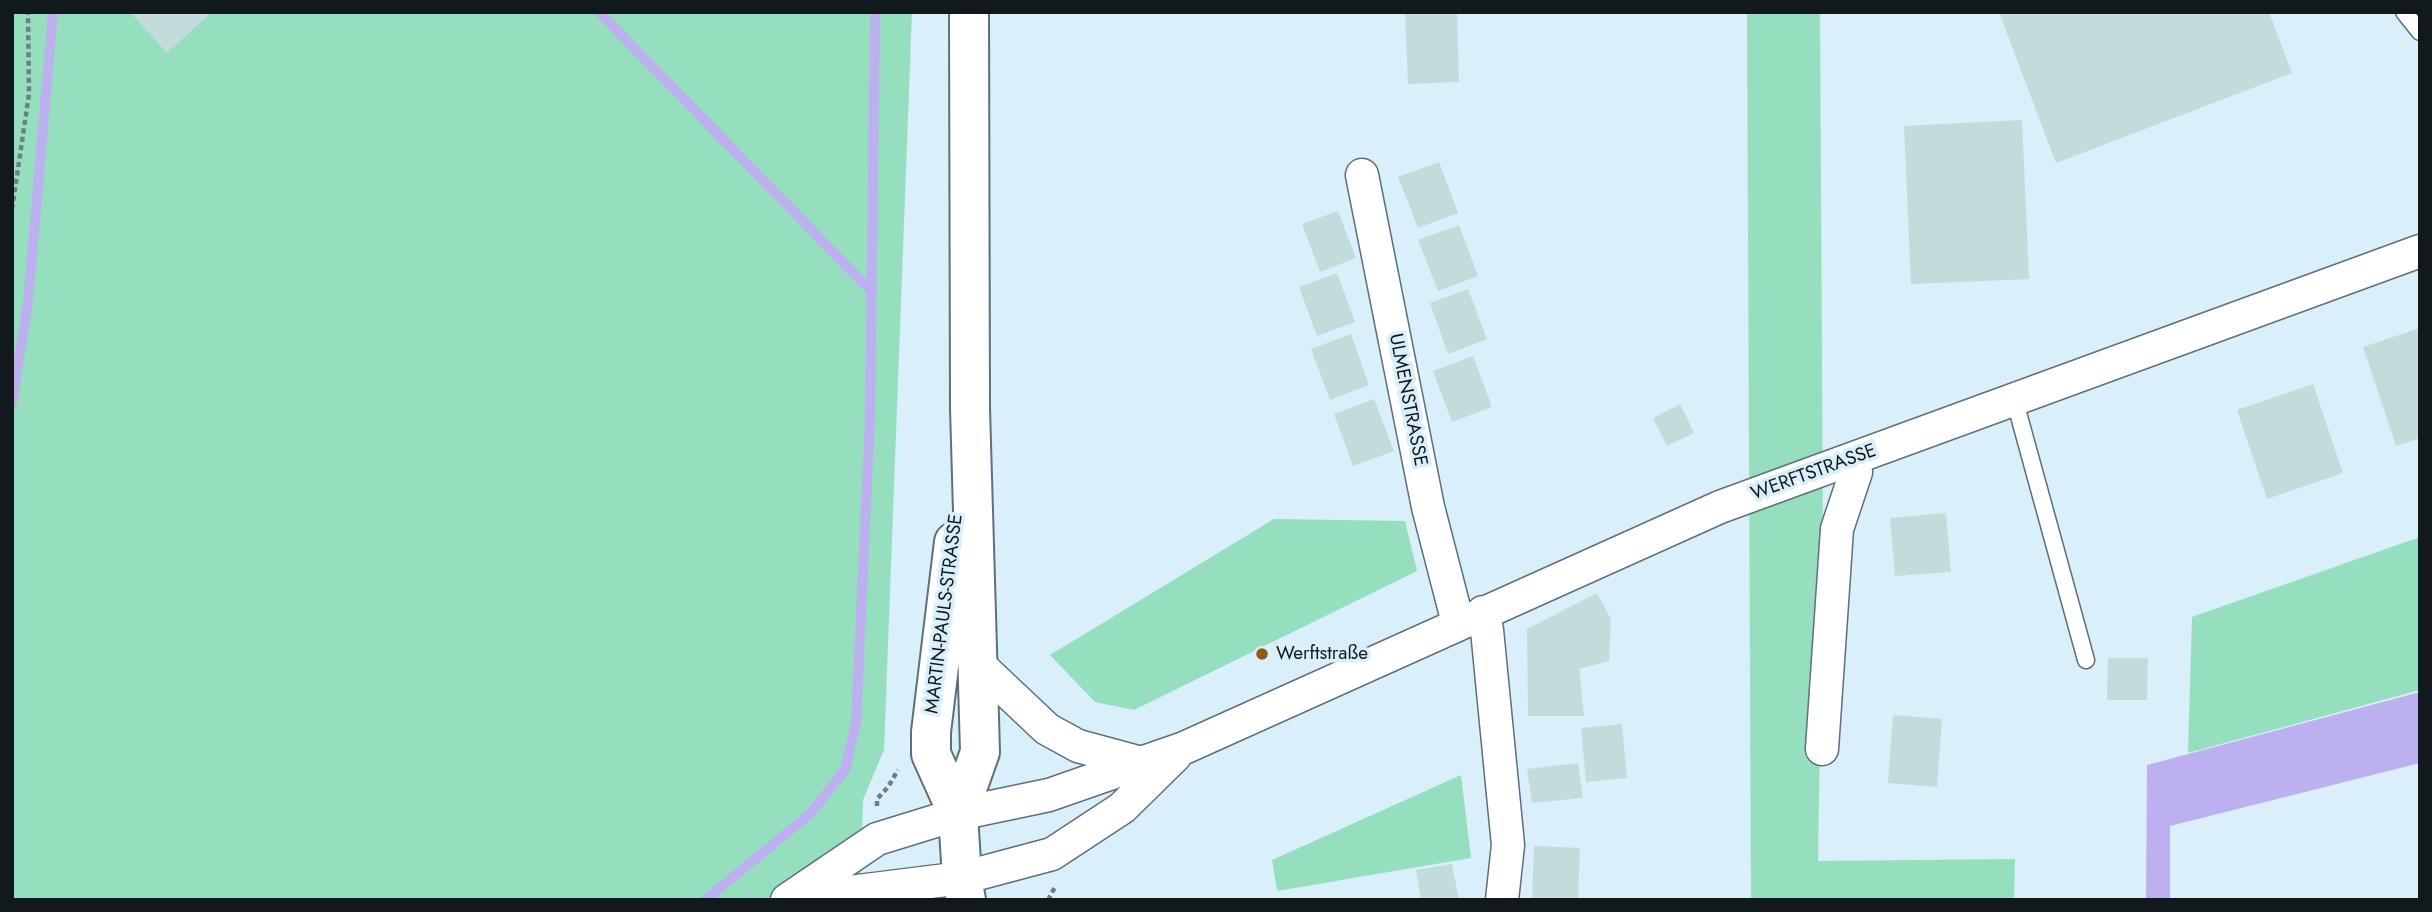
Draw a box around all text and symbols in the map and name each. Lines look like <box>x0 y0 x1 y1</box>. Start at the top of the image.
street label: ULMENSTRASSE <box>1383 332 1431 468</box>
street label: WERFTSTRASSE <box>1748 440 1880 506</box>
street label: MARTIN-PAULS-STRASSE <box>921 513 969 715</box>
place label: Werftstraße <box>1276 643 1368 665</box>
marker: Werftstraße <box>1254 646 1270 662</box>

